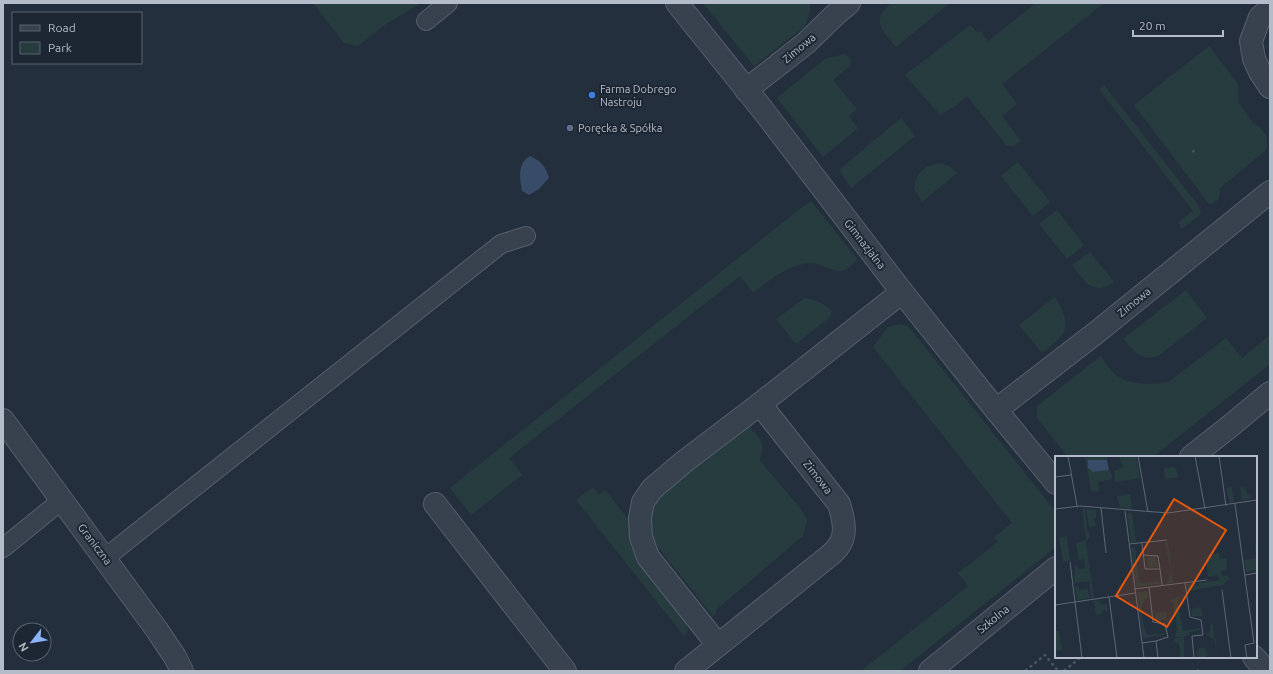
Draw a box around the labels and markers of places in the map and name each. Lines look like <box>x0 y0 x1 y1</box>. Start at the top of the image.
place label: Farma Dobrego Nastroju <box>600 83 676 108</box>
marker: Farma Dobrego Nastroju <box>587 90 597 100</box>
place label: Poręcka & Spółka <box>578 122 662 134</box>
marker: Poręcka & Spółka <box>565 123 575 133</box>

